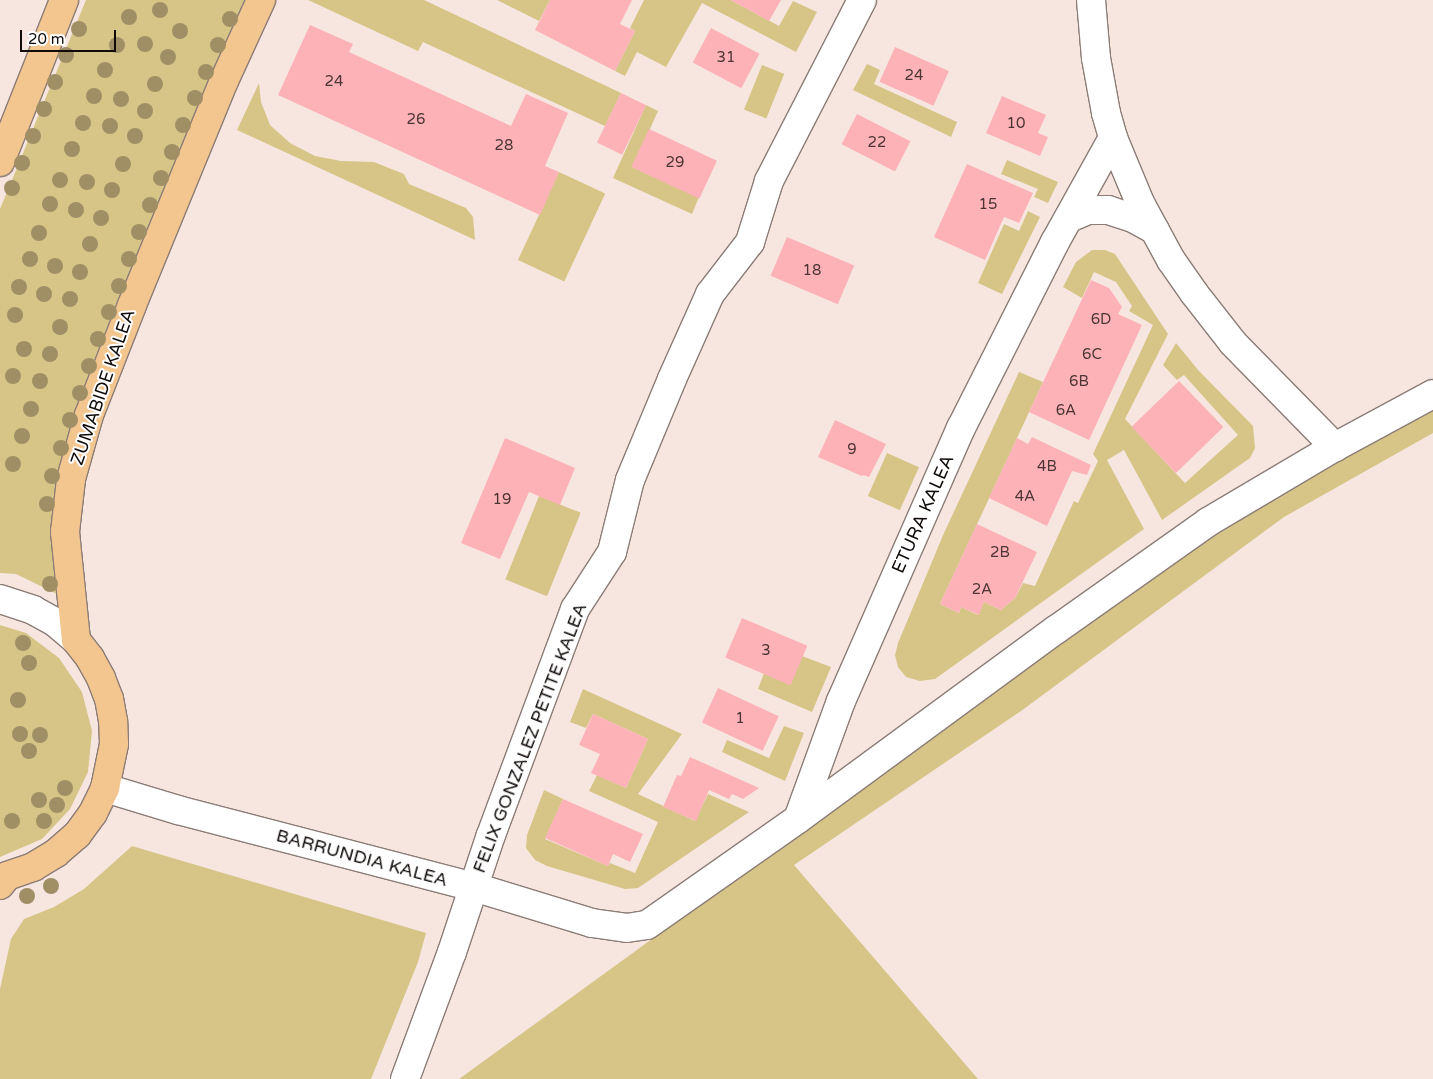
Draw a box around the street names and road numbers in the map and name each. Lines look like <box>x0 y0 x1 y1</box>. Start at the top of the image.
street label: ZUMABIDE KALEA <box>66 306 140 468</box>
street label: ETURA KALEA <box>887 451 959 577</box>
street label: FELIX GONZALEZ PETITE KALEA <box>468 600 592 876</box>
street label: BARRUNDIA KALEA <box>274 825 450 891</box>

